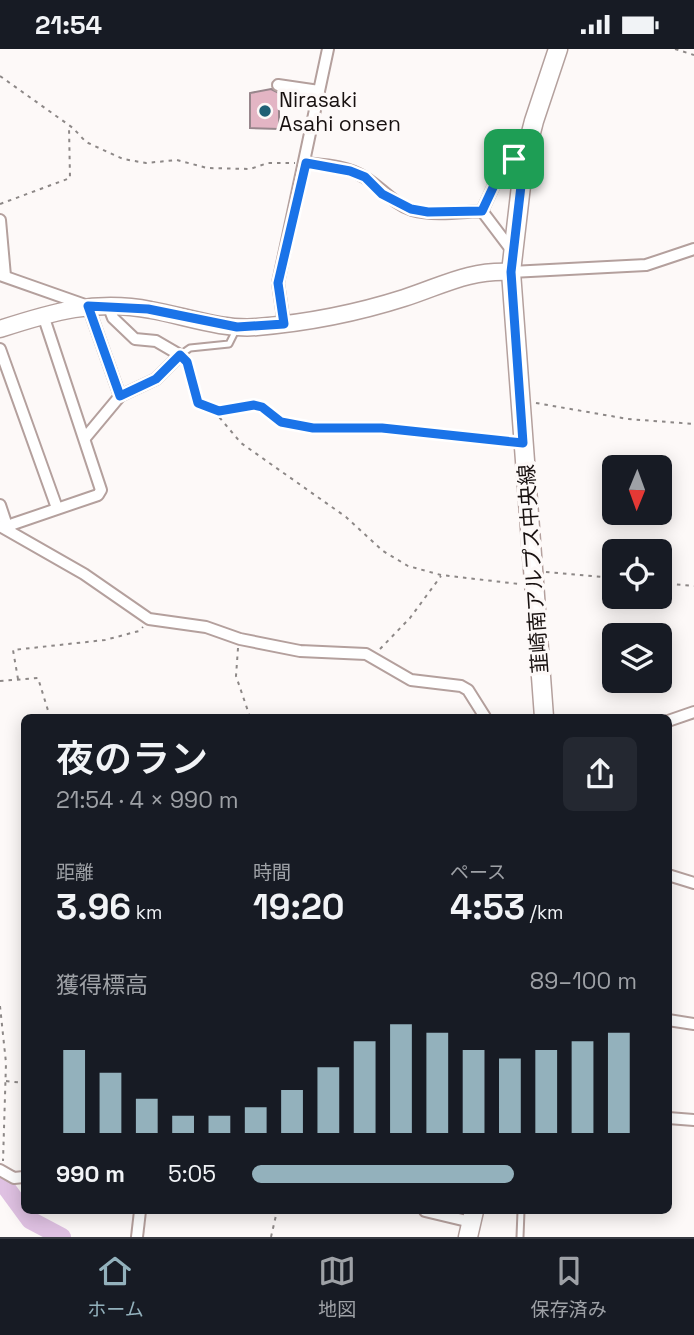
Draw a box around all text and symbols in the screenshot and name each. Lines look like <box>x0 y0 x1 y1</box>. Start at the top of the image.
text: 21:54 <box>35 8 102 42</box>
place label: Nirasaki Asahi onsen <box>279 86 401 137</box>
marker: Nirasaki Asahi onsen <box>257 103 273 119</box>
pin <box>484 129 544 189</box>
icon: arrive <box>495 140 533 178</box>
north arrow <box>602 455 672 525</box>
map controls <box>602 455 672 693</box>
street label: 韮崎南アルプス中央線 <box>512 463 554 675</box>
button: locate <box>602 539 672 609</box>
button: layers <box>602 623 672 693</box>
text: 夜のラン <box>56 735 208 783</box>
button: share <box>563 737 637 811</box>
text: 21:54 · 4 × 990 m <box>56 785 239 815</box>
text: 距離 <box>56 860 94 885</box>
text: 時間 <box>253 860 291 885</box>
text: ペース <box>450 860 506 885</box>
text: 3.96 <box>56 885 131 929</box>
text: 19:20 <box>253 885 344 929</box>
text: 4:53 <box>450 885 525 929</box>
text: km <box>131 900 162 925</box>
text: /km <box>525 900 563 925</box>
text: 89–100 m <box>530 966 637 996</box>
text: 獲得標高 <box>56 970 148 1000</box>
text: 990 m <box>56 1159 125 1189</box>
text: 5:05 <box>168 1159 216 1189</box>
tab: ホーム <box>87 1252 144 1322</box>
tab: 地図 <box>318 1252 356 1322</box>
tab: 保存済み <box>531 1252 607 1322</box>

